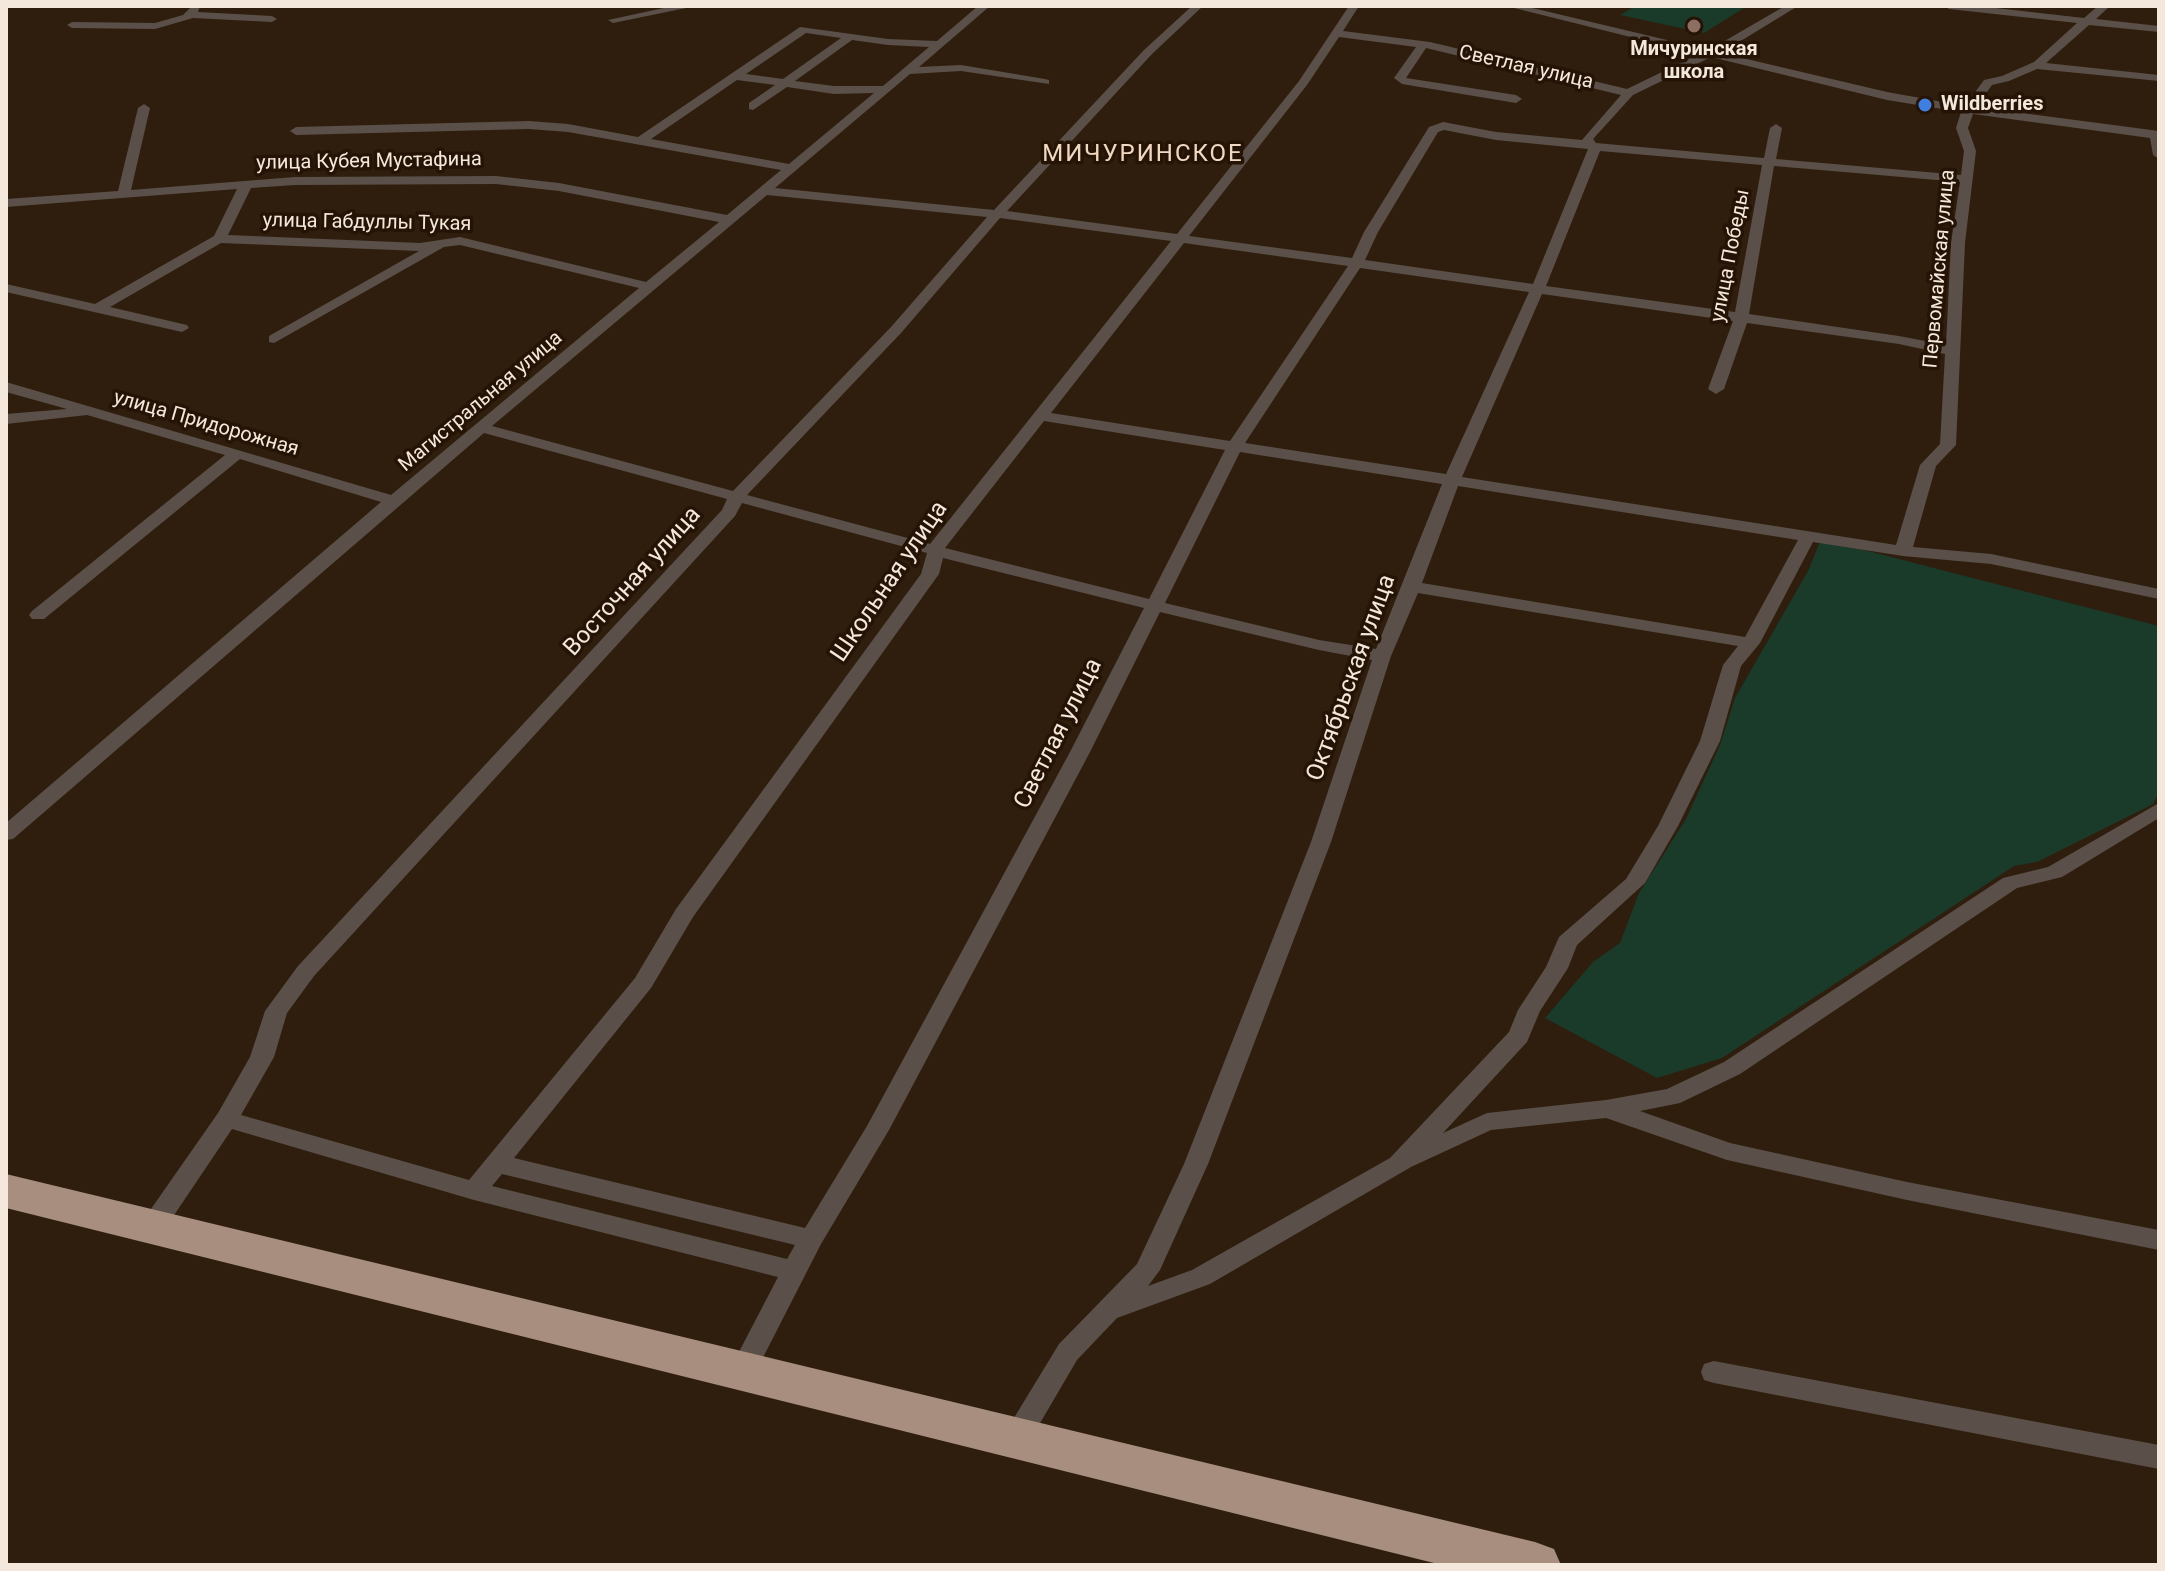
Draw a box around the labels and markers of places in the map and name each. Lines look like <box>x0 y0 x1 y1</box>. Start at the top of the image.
marker: Мичуринская школа <box>1685 17 1703 35</box>
place label: Мичуринская школа <box>1630 38 1758 85</box>
place label: Wildberries <box>1941 93 2043 117</box>
marker: Wildberries <box>1916 96 1934 114</box>

